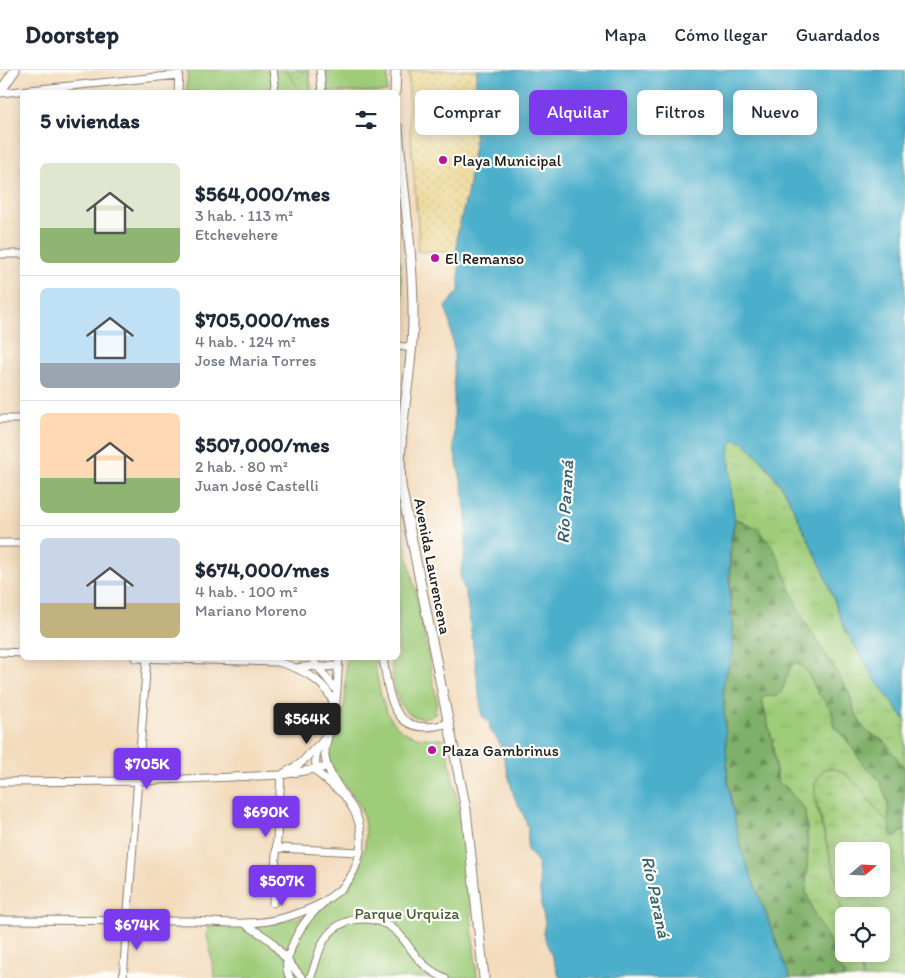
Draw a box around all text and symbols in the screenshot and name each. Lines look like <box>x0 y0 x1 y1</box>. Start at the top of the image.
text: Doorstep <box>25 20 119 49</box>
text: Mapa <box>605 24 646 46</box>
text: Cómo llegar <box>674 24 768 46</box>
text: Guardados <box>796 24 880 46</box>
chip: Comprar <box>415 90 519 135</box>
chip: Alquilar <box>529 90 627 135</box>
chip: Filtros <box>637 90 723 135</box>
chip: Nuevo <box>733 90 817 135</box>
icon: filters <box>352 106 380 134</box>
text: 5 viviendas <box>40 108 140 133</box>
place label: Playa Municipal <box>453 151 562 170</box>
marker: Playa Municipal <box>437 154 449 166</box>
text: $564,000/mes <box>195 181 330 206</box>
icon: home <box>80 183 140 243</box>
text: 3 hab. · 113 m² <box>195 206 293 225</box>
text: Etchevehere <box>195 225 278 244</box>
place label: El Remanso <box>445 249 524 268</box>
marker: El Remanso <box>429 252 441 264</box>
text: $705,000/mes <box>195 307 330 332</box>
icon: home <box>80 308 140 368</box>
text: 4 hab. · 124 m² <box>195 332 296 351</box>
text: Jose Maria Torres <box>195 351 316 370</box>
text: $507,000/mes <box>195 432 330 457</box>
icon: home <box>80 433 140 493</box>
text: 2 hab. · 80 m² <box>195 457 288 476</box>
water label: Río Paraná <box>552 459 578 544</box>
text: Juan José Castelli <box>195 476 318 495</box>
street label: Avenida Laurencena <box>410 497 455 636</box>
text: $674,000/mes <box>195 557 329 582</box>
icon: home <box>80 558 140 618</box>
text: 4 hab. · 100 m² <box>195 582 298 601</box>
text: Mariano Moreno <box>195 601 307 620</box>
pin: $564K <box>272 702 342 745</box>
text: $564K <box>285 709 329 728</box>
place label: Plaza Gambrinus <box>442 741 559 760</box>
marker: Plaza Gambrinus <box>426 744 438 756</box>
pin: $705K <box>112 748 182 790</box>
text: $705K <box>125 754 169 773</box>
pin: $690K <box>231 796 301 838</box>
text: $690K <box>243 802 289 821</box>
north arrow <box>835 842 890 898</box>
map controls <box>835 842 890 962</box>
water label: Río Paraná <box>637 854 676 941</box>
pin: $507K <box>247 864 317 907</box>
text: $507K <box>260 871 304 890</box>
park label: Parque Urquiza <box>354 904 460 923</box>
button: locate <box>835 907 890 962</box>
pin: $674K <box>102 908 172 951</box>
text: $674K <box>115 915 159 934</box>

